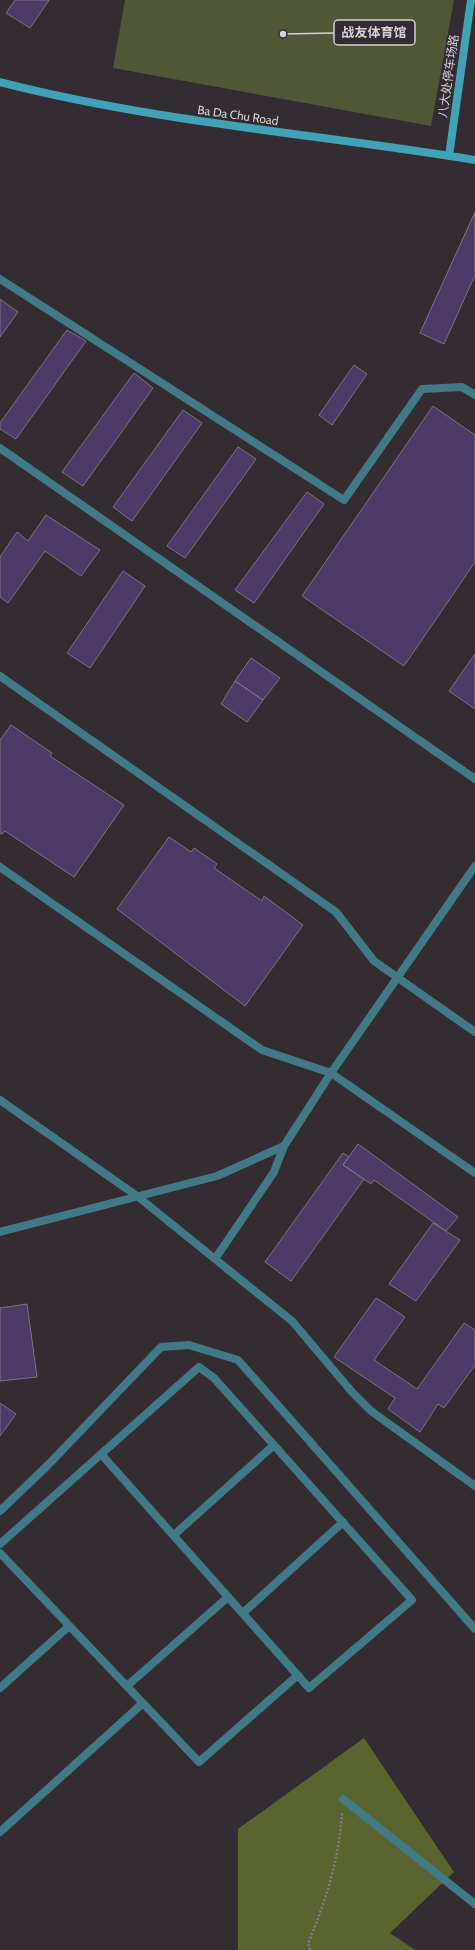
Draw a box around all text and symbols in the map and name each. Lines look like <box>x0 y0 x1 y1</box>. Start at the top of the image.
callout: 战友体育馆 <box>334 20 415 45</box>
text: 战友体育馆 <box>341 24 407 40</box>
street label: 八大处停车场路 <box>435 33 461 119</box>
street label: Ba Da Chu Road <box>197 102 279 128</box>

